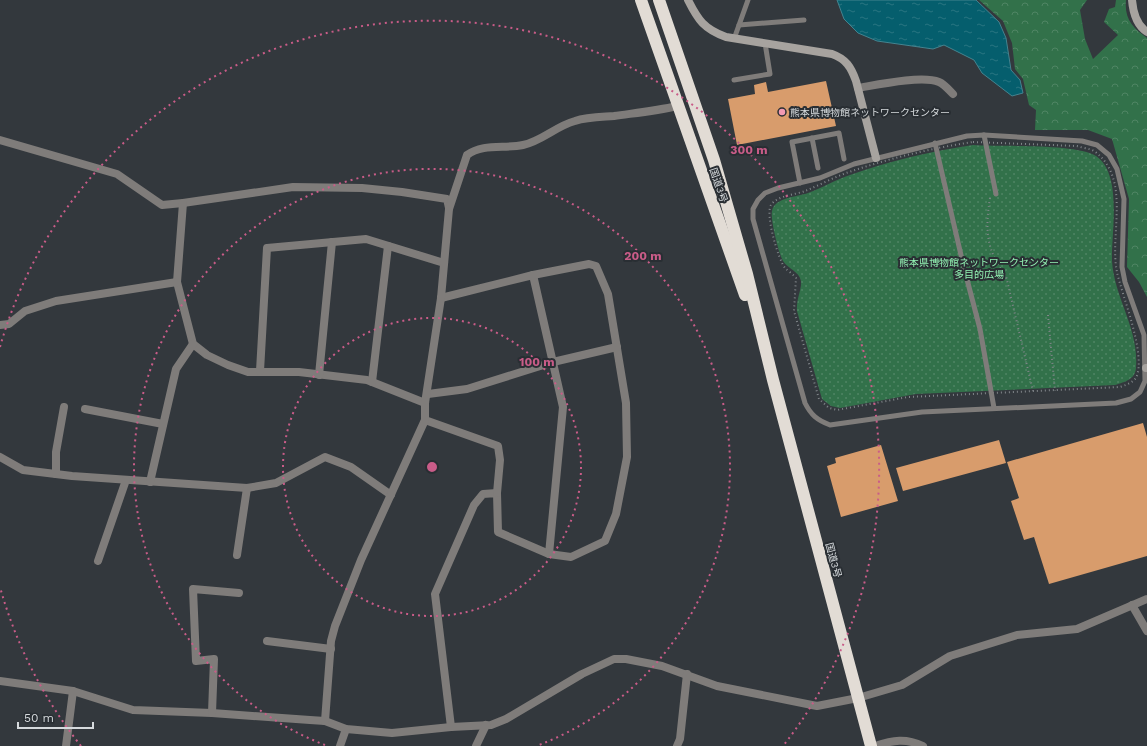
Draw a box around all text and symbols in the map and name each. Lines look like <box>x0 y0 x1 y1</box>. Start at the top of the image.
marker: 熊本県博物館ネットワークセンター <box>777 107 787 117</box>
place label: 熊本県博物館ネットワークセンター <box>790 107 950 118</box>
text: 300 m <box>730 143 768 157</box>
street label: 国道3号 <box>707 166 730 204</box>
text: 200 m <box>624 249 662 263</box>
park label: 熊本県博物館ネットワークセンター 多目的広場 <box>899 257 1059 280</box>
text: 100 m <box>519 355 555 369</box>
centre of rings <box>425 460 439 474</box>
street label: 国道3号 <box>824 541 843 579</box>
scale bar <box>18 704 93 730</box>
text: 50 m <box>24 711 54 725</box>

